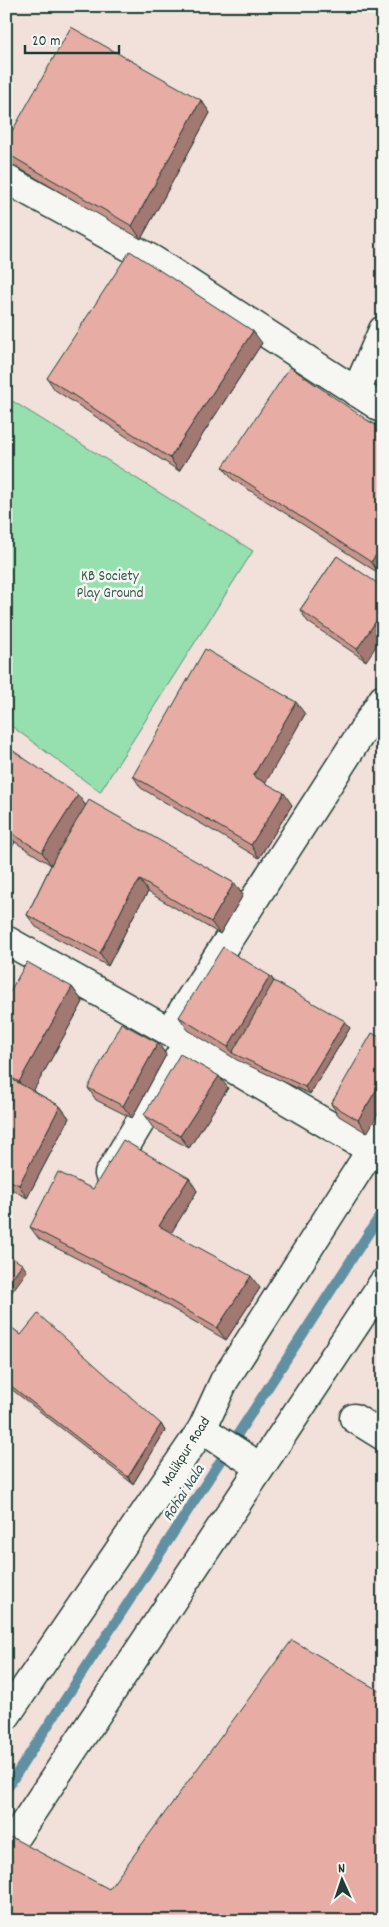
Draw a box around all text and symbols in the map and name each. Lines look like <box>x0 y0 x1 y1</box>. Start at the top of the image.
scale bar <box>25 22 119 54</box>
text: 20 m <box>32 31 60 53</box>
park label: KB Society Play Ground <box>76 566 144 605</box>
street label: Malikpur Road <box>157 1413 217 1491</box>
water label: Rohai Nala <box>157 1459 212 1526</box>
north arrow <box>316 1854 366 1904</box>
text: N <box>337 1859 345 1879</box>

